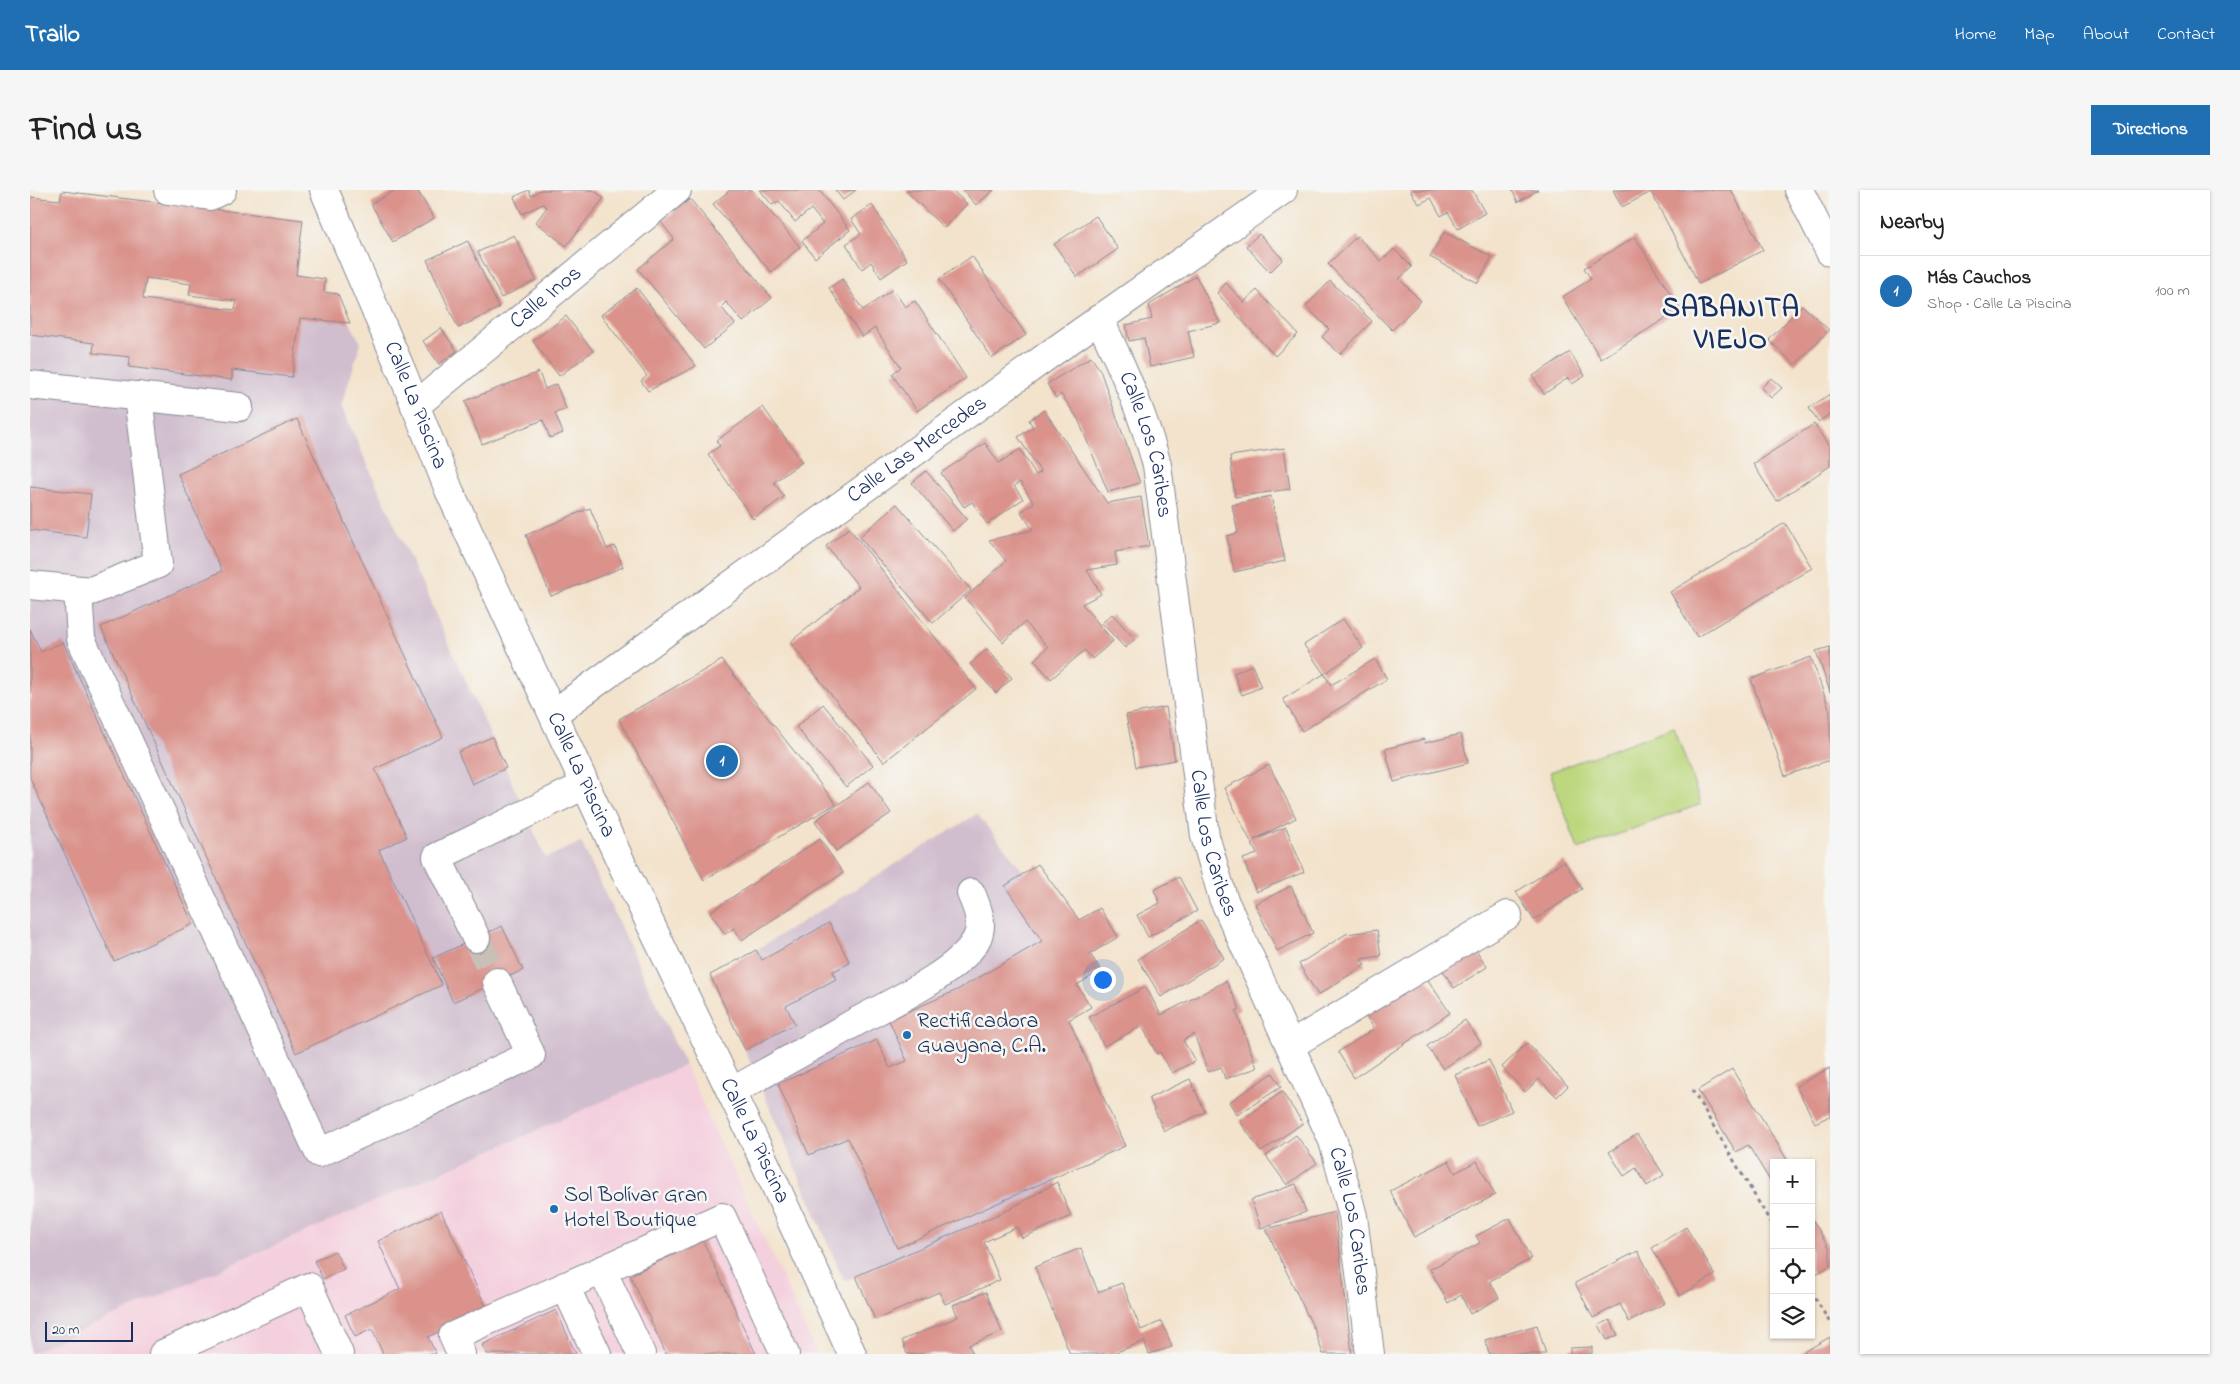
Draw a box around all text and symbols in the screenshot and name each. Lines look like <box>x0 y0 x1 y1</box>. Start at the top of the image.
text: Trailo <box>25 18 80 53</box>
text: Home <box>1955 22 1996 48</box>
text: Map <box>2024 22 2055 48</box>
text: About <box>2083 22 2129 48</box>
text: Contact <box>2157 22 2215 48</box>
text: Find us <box>30 105 142 156</box>
button: Directions <box>2091 105 2210 155</box>
text: Nearby <box>1880 208 1944 238</box>
street label: Calle Inos <box>503 258 589 337</box>
text: Más Cauchos <box>1927 265 2031 292</box>
text: 1 <box>1893 279 1899 303</box>
text: 100 m <box>2155 279 2190 303</box>
district label: SABANITA VIEJO <box>1662 289 1800 362</box>
text: Shop · Calle La Piscina <box>1927 292 2072 316</box>
street label: Calle La Piscina <box>375 337 455 474</box>
street label: Calle Los Caribes <box>1110 367 1180 520</box>
street label: Calle Las Mercedes <box>841 388 994 512</box>
street label: Calle La Piscina <box>538 707 624 843</box>
pin: 1 <box>706 742 738 780</box>
street label: Calle Los Caribes <box>1181 768 1246 922</box>
your location <box>1090 967 1116 993</box>
place label: Rectificadora Guayana, C.A. <box>917 1006 1046 1064</box>
marker: Rectificadora Guayana, C.A. <box>901 1029 913 1041</box>
street label: Calle La Piscina <box>711 1073 798 1209</box>
street label: Calle Los Caribes <box>1319 1144 1379 1297</box>
map controls <box>1770 1159 1815 1339</box>
button: + <box>1770 1159 1815 1204</box>
place label: Sol Bolívar Gran Hotel Boutique <box>564 1180 707 1237</box>
marker: Sol Bolívar Gran Hotel Boutique <box>548 1203 560 1215</box>
button: − <box>1770 1204 1815 1249</box>
button: locate <box>1770 1249 1815 1294</box>
button: layers <box>1770 1294 1815 1339</box>
scale bar <box>45 1319 132 1342</box>
text: 20 m <box>52 1320 79 1341</box>

